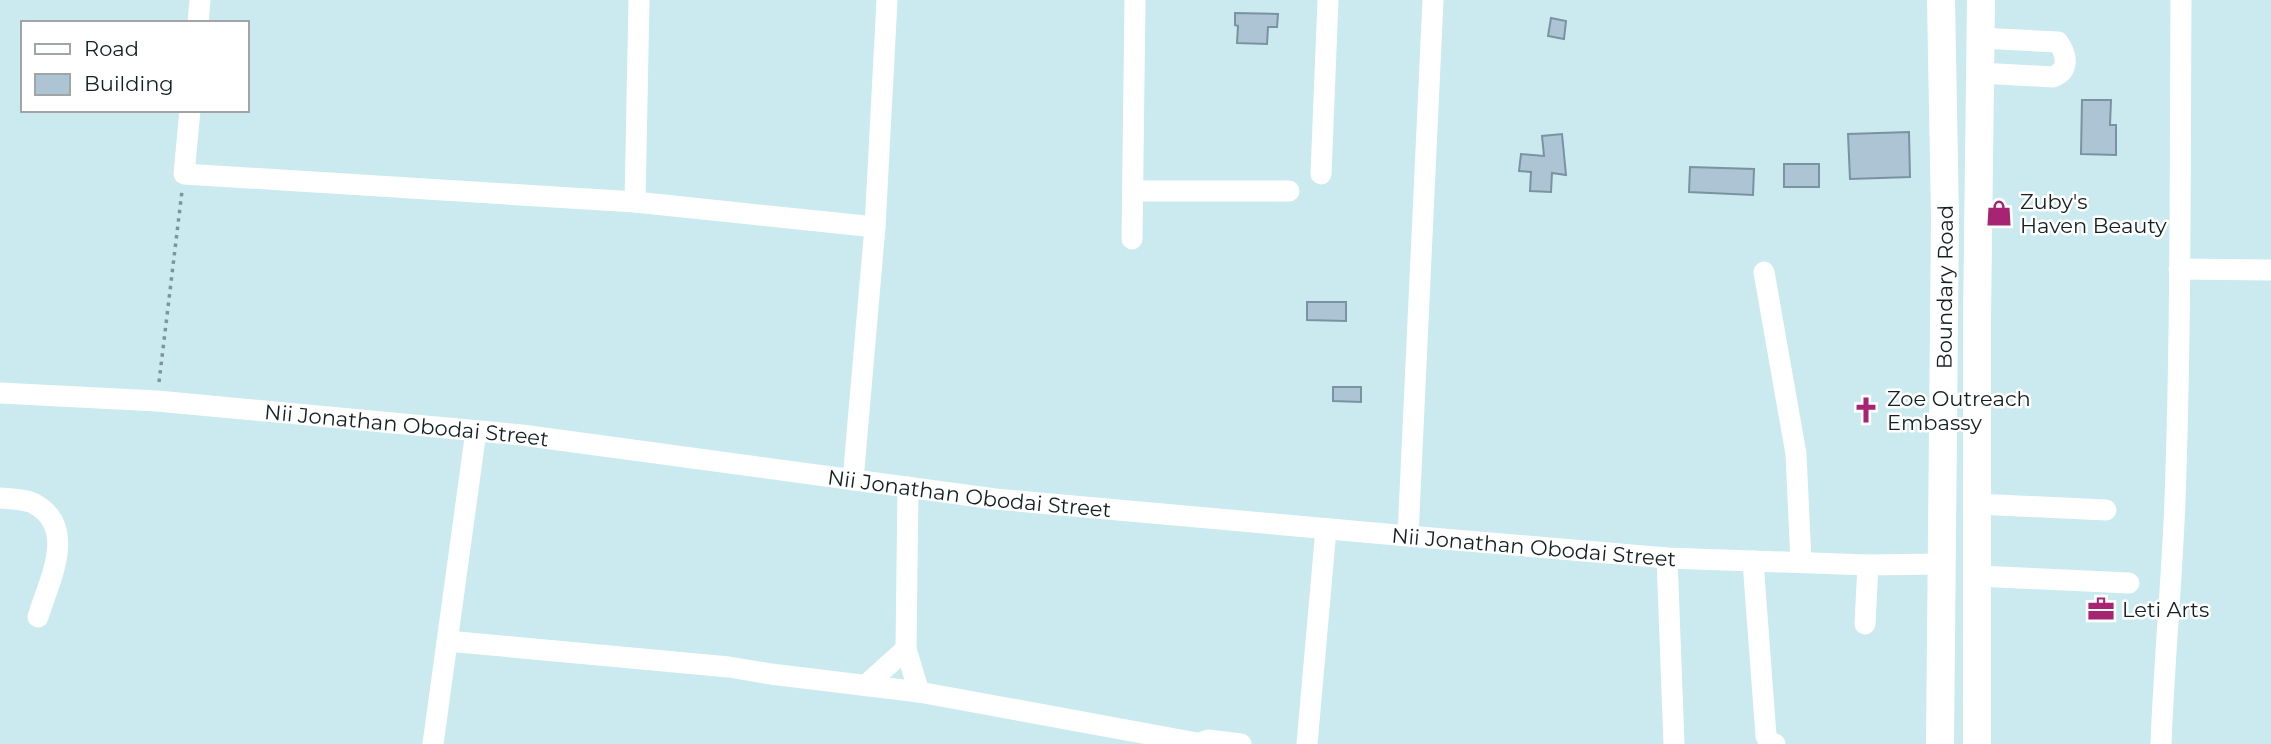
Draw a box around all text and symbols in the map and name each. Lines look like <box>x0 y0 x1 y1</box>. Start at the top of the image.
legend <box>21 21 248 112</box>
text: Road <box>84 36 139 61</box>
text: Building <box>84 71 174 96</box>
place label: Zuby's Haven Beauty <box>2020 189 2167 238</box>
shop icon: Zuby's Haven Beauty <box>1984 198 2014 228</box>
street label: Boundary Road <box>1931 205 1958 369</box>
place label: Zoe Outreach Embassy <box>1887 386 2031 435</box>
church icon: Zoe Outreach Embassy <box>1851 395 1881 425</box>
street label: Nii Jonathan Obodai Street <box>263 399 550 451</box>
street label: Nii Jonathan Obodai Street <box>826 464 1112 522</box>
street label: Nii Jonathan Obodai Street <box>1390 522 1676 571</box>
office icon: Leti Arts <box>2086 594 2116 624</box>
place label: Leti Arts <box>2122 597 2209 622</box>

